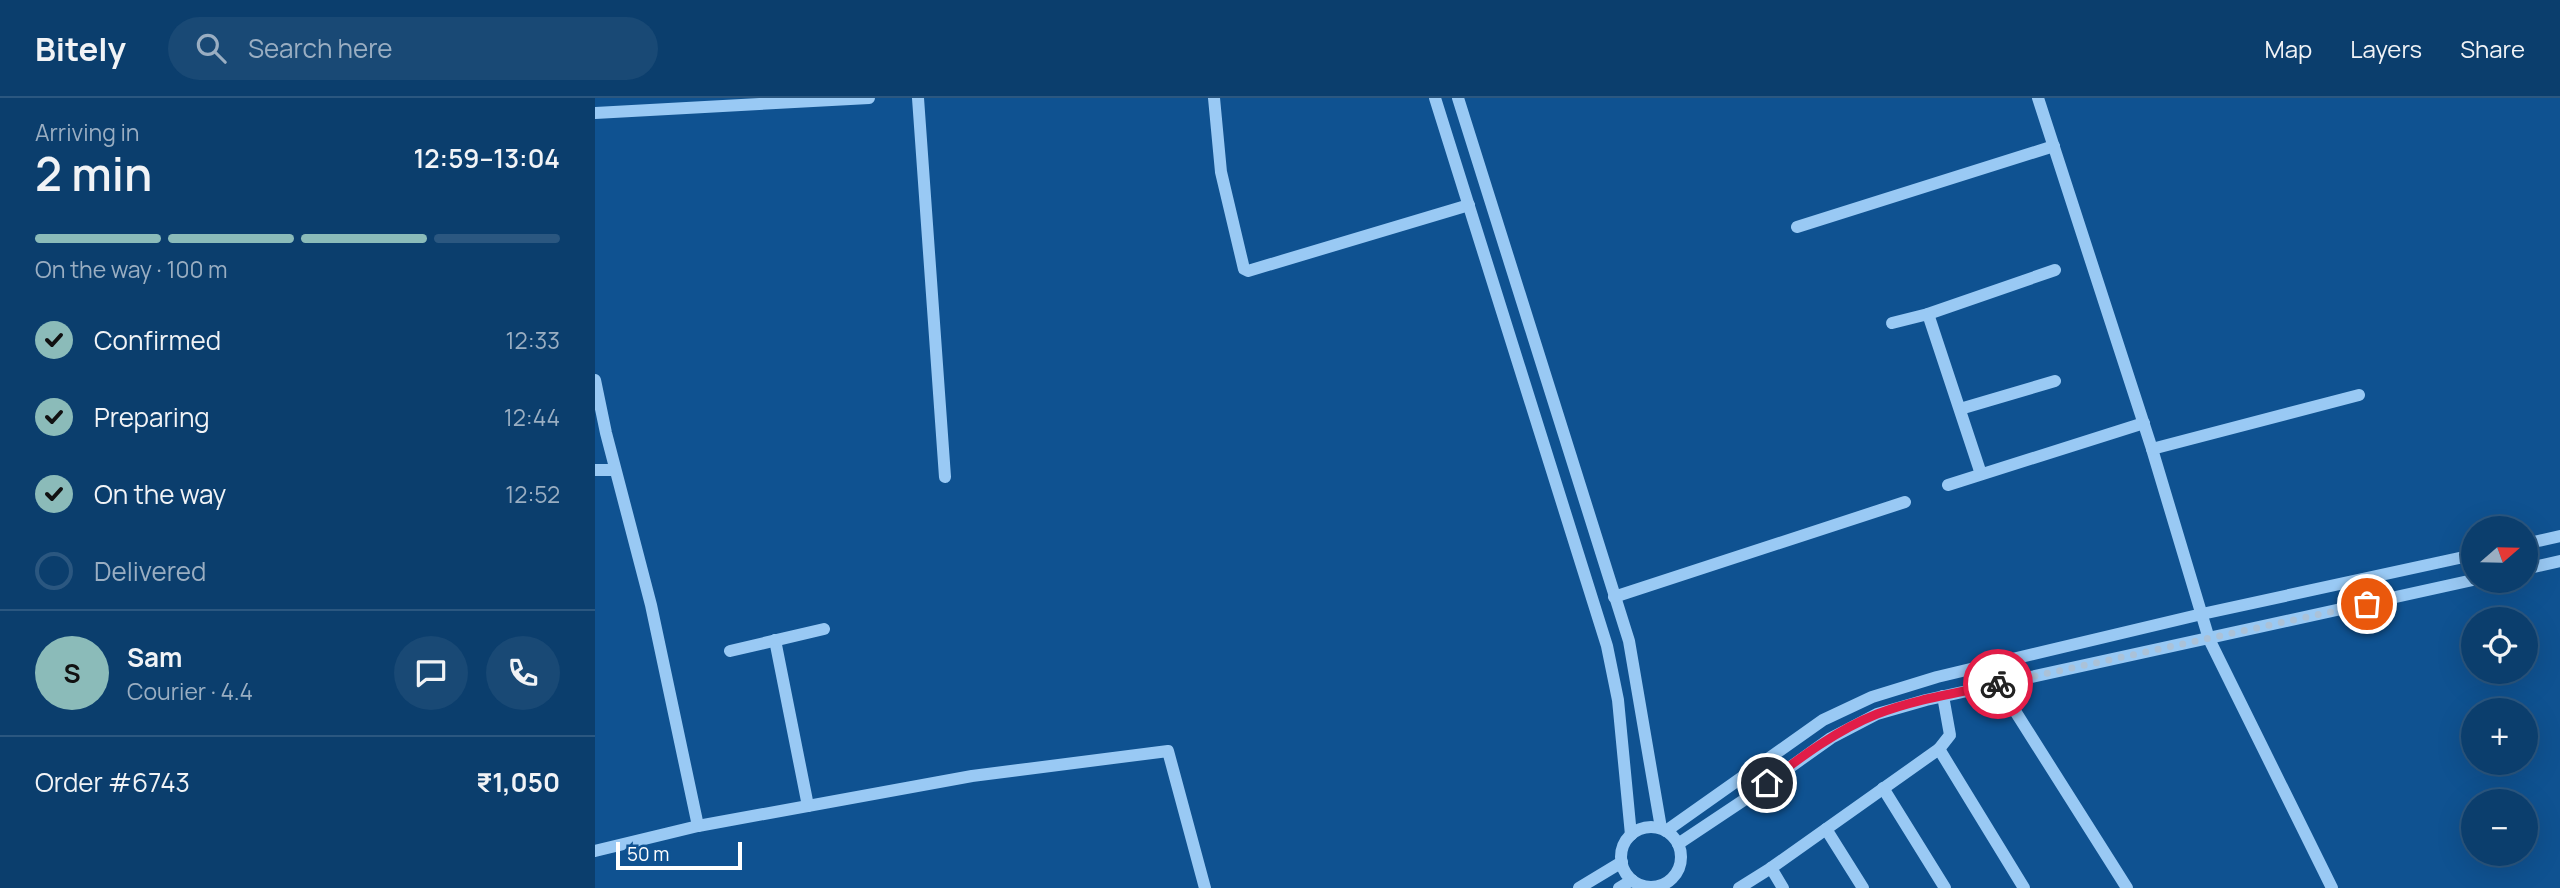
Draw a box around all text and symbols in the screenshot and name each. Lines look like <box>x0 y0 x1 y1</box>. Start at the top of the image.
search box <box>168 17 658 80</box>
text: Bitely <box>35 26 126 71</box>
icon: search <box>192 29 230 67</box>
text: Search here <box>248 30 393 66</box>
text: Map <box>2265 32 2312 65</box>
text: Layers <box>2350 32 2422 65</box>
text: Share <box>2460 32 2525 65</box>
text: Arriving in <box>35 116 140 148</box>
text: 12:59–13:04 <box>413 140 560 176</box>
text: 2 min <box>35 142 152 205</box>
text: On the way · 100 m <box>35 253 228 285</box>
icon: check <box>35 321 73 359</box>
text: Confirmed <box>94 322 221 358</box>
text: 12:33 <box>506 324 560 356</box>
icon: check <box>35 398 73 436</box>
text: Preparing <box>94 399 210 435</box>
text: 12:44 <box>504 401 560 433</box>
icon: check <box>35 475 73 513</box>
text: On the way <box>94 476 226 512</box>
text: 12:52 <box>505 478 560 510</box>
north arrow <box>2461 516 2537 593</box>
map controls <box>2461 516 2538 866</box>
text: Delivered <box>94 553 206 589</box>
pin <box>2337 574 2397 634</box>
icon: bag <box>2348 585 2386 623</box>
button: locate <box>2461 607 2538 684</box>
button: chat <box>394 636 468 710</box>
button: phone <box>486 636 560 710</box>
text: Sam <box>127 639 182 675</box>
courier <box>1963 649 2033 719</box>
text: S <box>63 655 81 691</box>
icon: bike <box>1979 665 2017 703</box>
text: Courier · 4.4 <box>127 675 253 707</box>
button: + <box>2461 698 2538 775</box>
pin <box>1737 753 1797 813</box>
text: Order #6743 <box>35 764 190 800</box>
text: ₹1,050 <box>476 764 560 800</box>
icon: home <box>1748 764 1786 802</box>
button: − <box>2461 789 2538 866</box>
scale bar <box>616 839 742 871</box>
text: 50 m <box>627 841 669 867</box>

